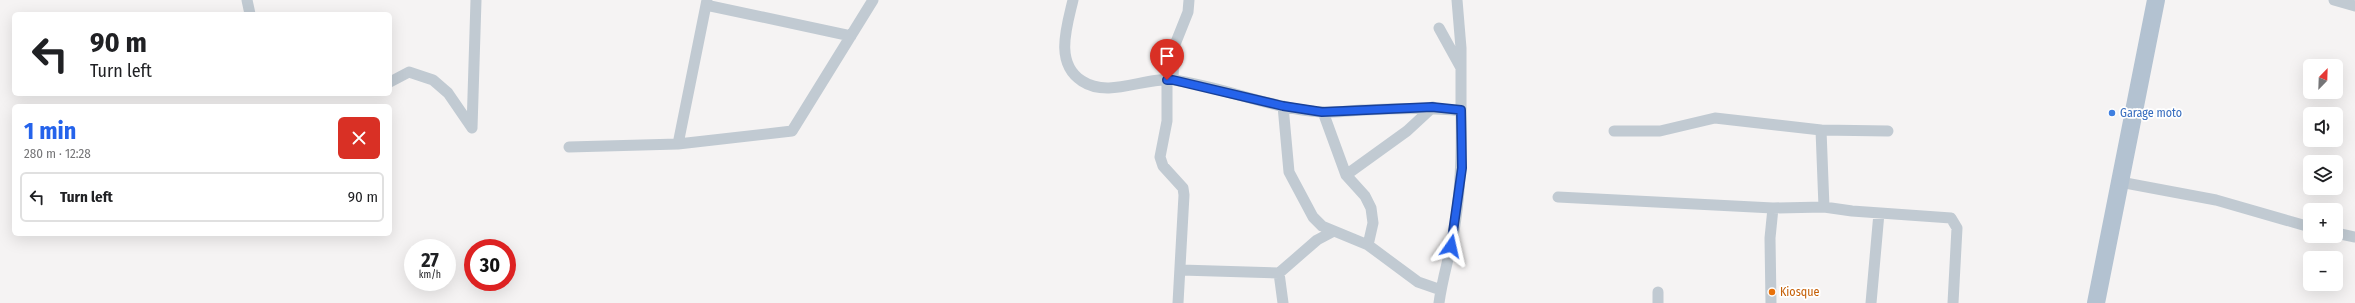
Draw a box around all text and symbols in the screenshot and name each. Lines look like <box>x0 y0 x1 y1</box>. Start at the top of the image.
text: 90 m <box>90 26 147 59</box>
icon: left <box>24 28 76 80</box>
pin <box>1150 39 1184 80</box>
icon: arrive <box>1156 45 1178 67</box>
north arrow <box>2303 59 2343 99</box>
map controls <box>2303 59 2343 291</box>
text: Turn left <box>90 60 152 82</box>
place label: Garage moto <box>2120 106 2182 120</box>
button: sound <box>2303 107 2343 147</box>
marker: Garage moto <box>2107 108 2117 118</box>
text: 1 min <box>24 117 76 145</box>
button: close <box>338 117 380 159</box>
text: 280 m · 12:28 <box>24 146 91 161</box>
button: layers <box>2303 155 2343 195</box>
icon: left <box>26 186 48 208</box>
text: Turn left <box>60 188 113 206</box>
text: 90 m <box>348 188 378 206</box>
button: + <box>2303 203 2343 243</box>
position arrow <box>1430 225 1472 267</box>
speed limit sign: 30 <box>464 239 516 291</box>
text: 27 <box>421 248 439 272</box>
button: − <box>2303 251 2343 291</box>
text: km/h <box>419 269 441 281</box>
place label: Kiosque <box>1780 285 1820 299</box>
marker: Kiosque <box>1767 287 1777 297</box>

